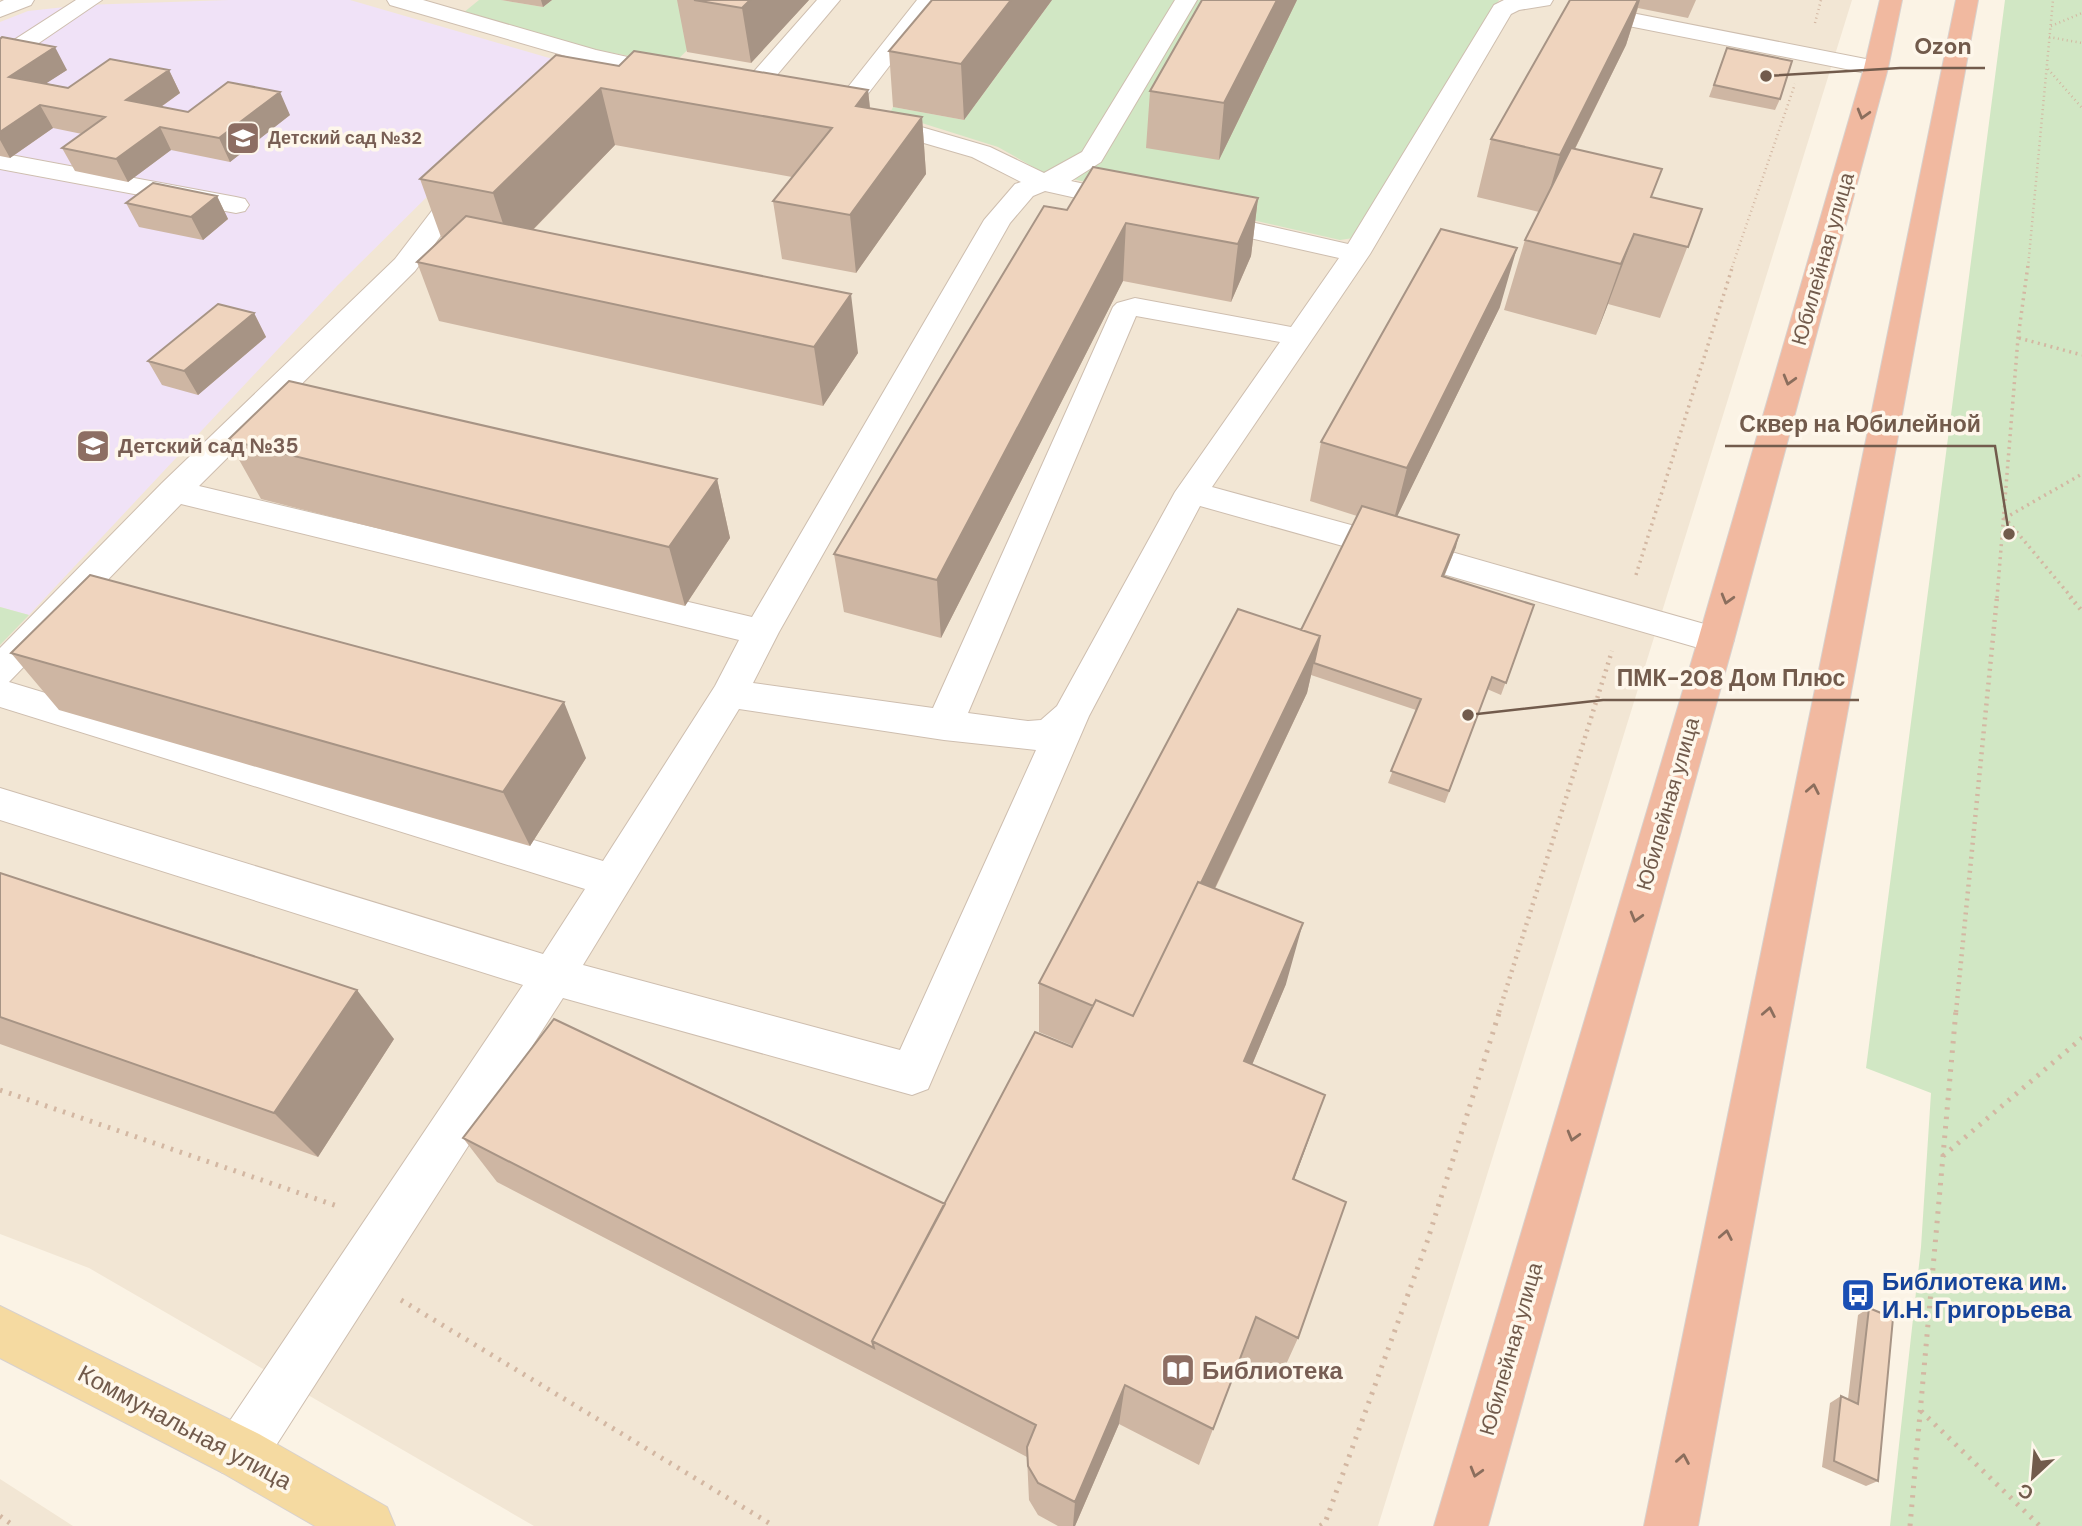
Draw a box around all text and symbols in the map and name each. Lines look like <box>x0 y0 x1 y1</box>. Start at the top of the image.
callout: Ozon <box>1900 24 1985 68</box>
text: Ozon <box>1914 31 1972 61</box>
one-way arrow <box>1857 108 1872 120</box>
school or university icon: Детский сад №32 <box>224 119 262 157</box>
place label: Детский сад №32 <box>268 126 422 150</box>
street label: Юбилейная улица <box>1785 169 1861 349</box>
one-way arrow <box>1782 374 1797 386</box>
callout: Сквер на Юбилейной <box>1725 402 1995 446</box>
text: Сквер на Юбилейной <box>1739 409 1981 439</box>
school or university icon: Детский сад №35 <box>74 427 112 465</box>
place label: Детский сад №35 <box>118 432 299 460</box>
one-way arrow <box>1721 593 1735 605</box>
callout: ПМК-208 Дом Плюс <box>1603 656 1859 700</box>
text: ПМК-208 Дом Плюс <box>1617 663 1845 693</box>
street label: Юбилейная улица <box>1630 714 1706 894</box>
one-way arrow <box>1805 783 1820 795</box>
one-way arrow <box>1630 911 1644 923</box>
one-way arrow <box>1761 1006 1776 1018</box>
one-way arrow <box>1567 1130 1581 1142</box>
one-way arrow <box>1718 1229 1733 1241</box>
street label: Юбилейная улица <box>1473 1259 1549 1439</box>
place label: Библиотека им. И.Н. Григорьева <box>1882 1266 2072 1325</box>
bus stop icon: Библиотека им. И.Н. Григорьева <box>1839 1276 1877 1314</box>
library icon: Библиотека <box>1159 1351 1197 1389</box>
place label: Библиотека <box>1202 1355 1343 1386</box>
street label: Коммунальная улица <box>73 1358 298 1497</box>
north arrow <box>1998 1442 2068 1512</box>
one-way arrow <box>1675 1453 1690 1465</box>
one-way arrow <box>1470 1466 1485 1478</box>
text: С <box>2014 1477 2037 1506</box>

